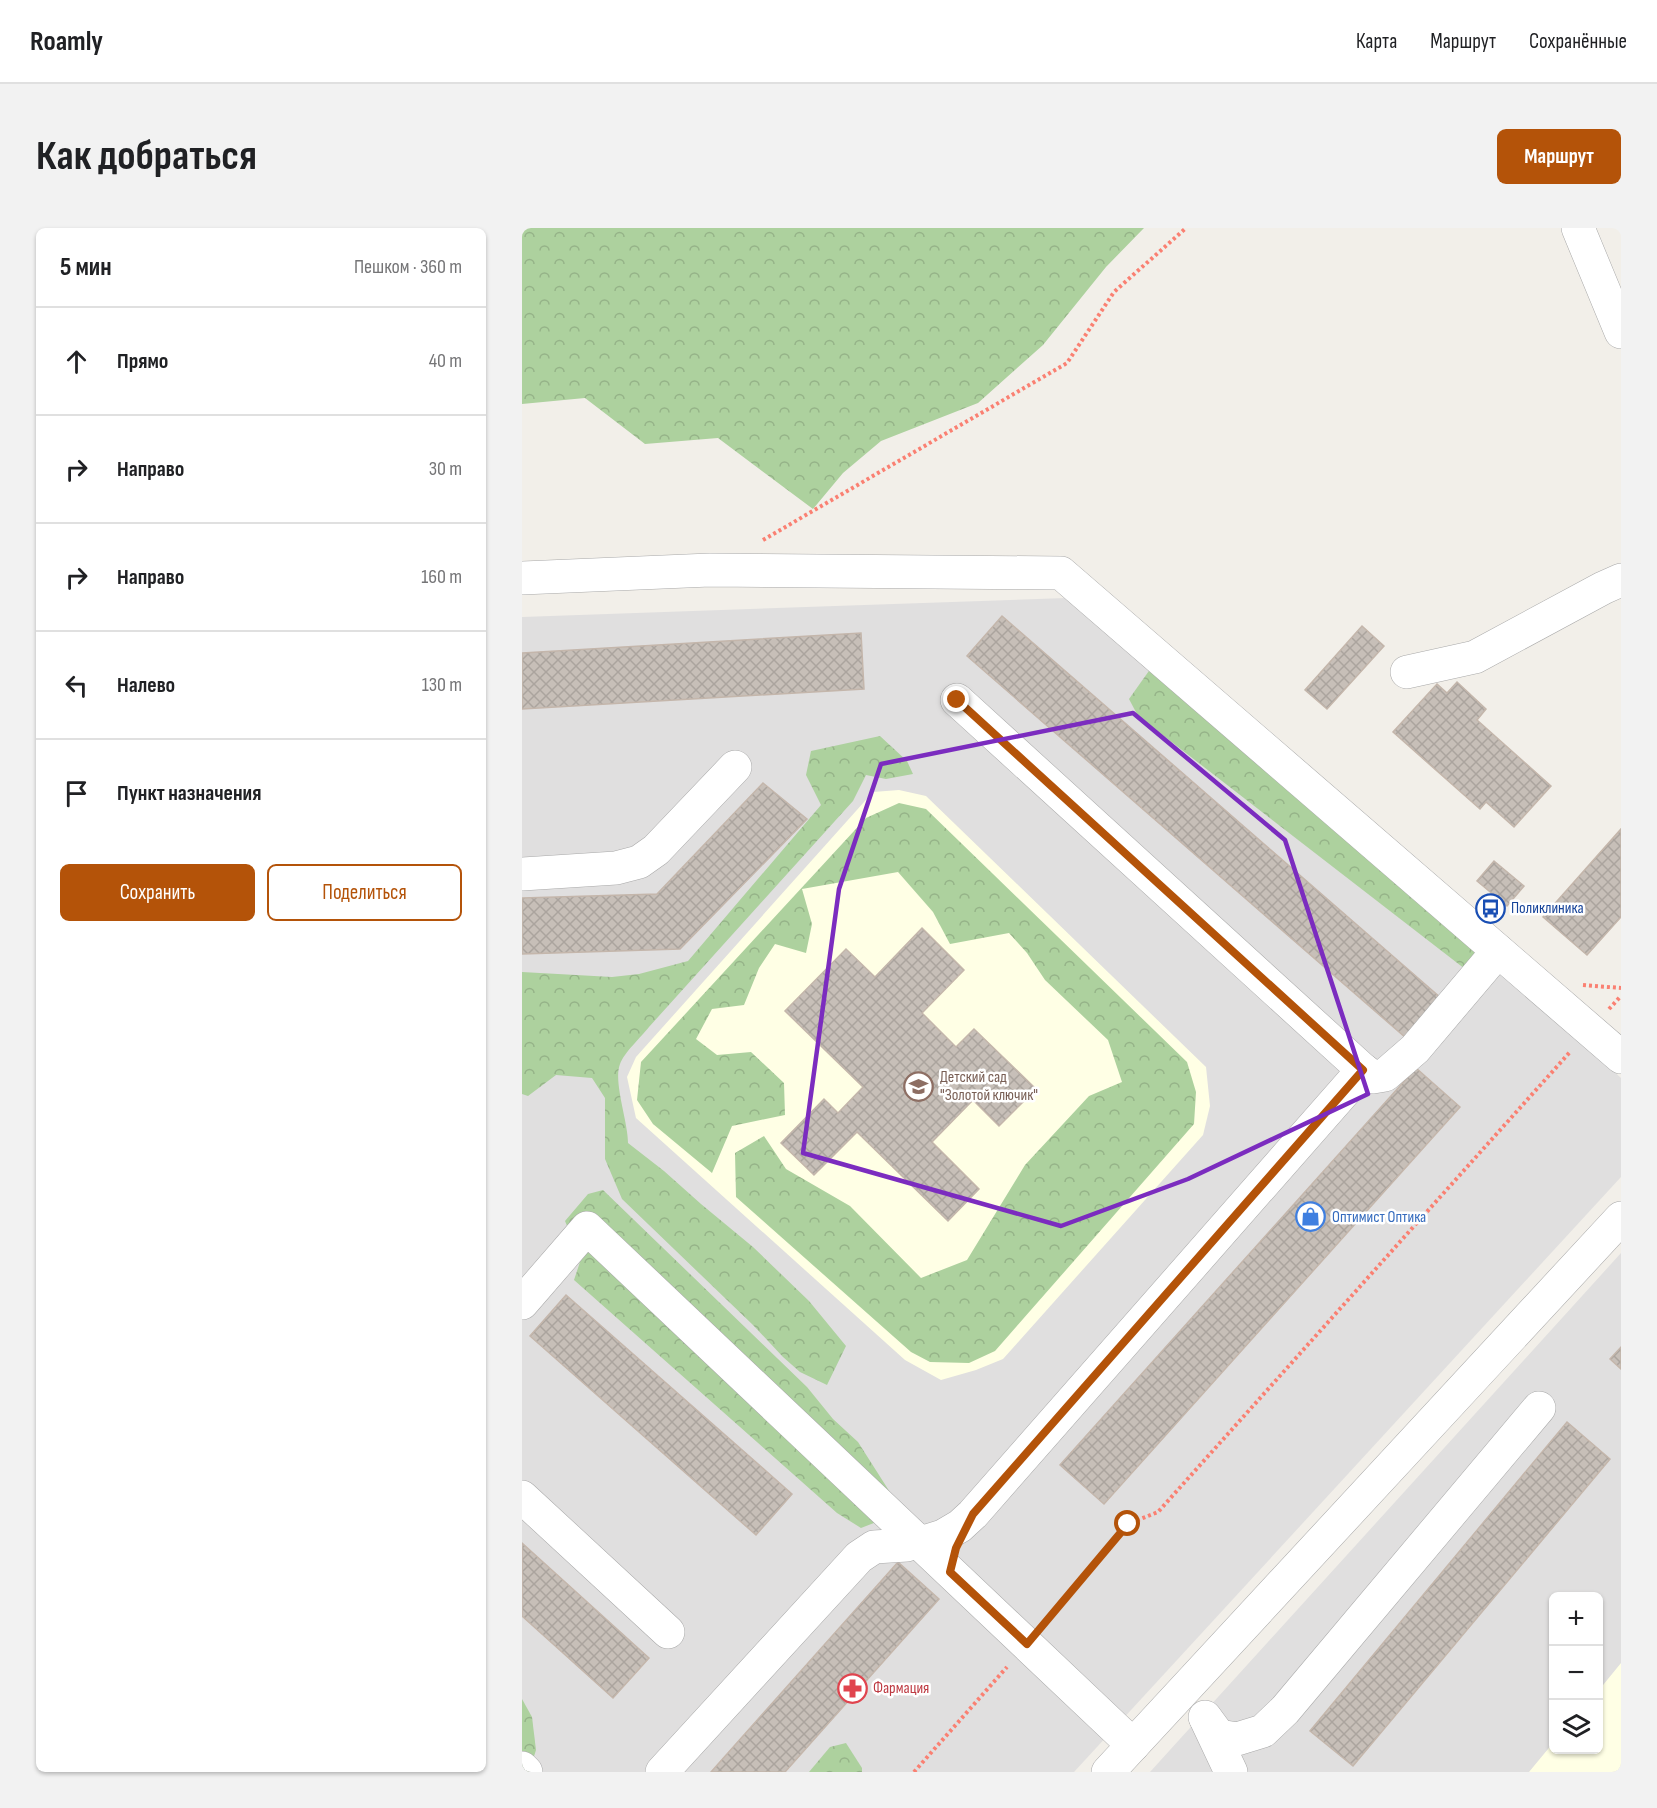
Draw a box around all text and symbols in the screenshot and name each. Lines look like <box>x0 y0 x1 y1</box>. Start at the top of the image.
text: Roamly <box>30 25 103 58</box>
text: Карта <box>1356 29 1397 54</box>
text: Маршрут <box>1430 29 1496 54</box>
text: Сохранённые <box>1529 29 1627 54</box>
button: Маршрут <box>1497 129 1621 184</box>
text: Как добраться <box>36 131 257 182</box>
text: 5 мин <box>60 252 112 283</box>
text: Пешком · 360 m <box>354 255 462 279</box>
icon: ahead <box>60 345 93 378</box>
text: Прямо <box>117 348 168 375</box>
text: 40 m <box>429 349 462 373</box>
icon: right <box>60 453 93 486</box>
text: Направо <box>117 456 184 483</box>
text: 30 m <box>429 457 462 481</box>
icon: right <box>60 561 93 594</box>
text: Направо <box>117 564 184 591</box>
text: 160 m <box>421 565 462 589</box>
icon: left <box>60 669 93 702</box>
text: Налево <box>117 672 175 699</box>
text: 130 m <box>422 673 462 697</box>
route end <box>943 686 969 712</box>
icon: arrive <box>60 777 93 810</box>
text: Пункт назначения <box>117 780 261 807</box>
button: Сохранить <box>60 864 255 921</box>
button: Поделиться <box>267 864 462 921</box>
bus stop icon: Поликлиника <box>1474 892 1506 924</box>
place label: Поликлиника <box>1511 899 1584 918</box>
place label: Детский сад "Золотой ключик" <box>940 1068 1038 1105</box>
school or university icon: Детский сад "Золотой ключик" <box>903 1070 935 1102</box>
shop icon: Оптимист Оптика <box>1295 1201 1327 1233</box>
place label: Оптимист Оптика <box>1332 1208 1426 1227</box>
route start <box>1114 1510 1140 1536</box>
map controls <box>1549 1592 1603 1754</box>
button: + <box>1549 1592 1603 1646</box>
button: − <box>1549 1646 1603 1700</box>
pharmacy icon: Фармация <box>836 1672 868 1704</box>
place label: Фармация <box>873 1679 929 1698</box>
button: layers <box>1549 1700 1603 1754</box>

